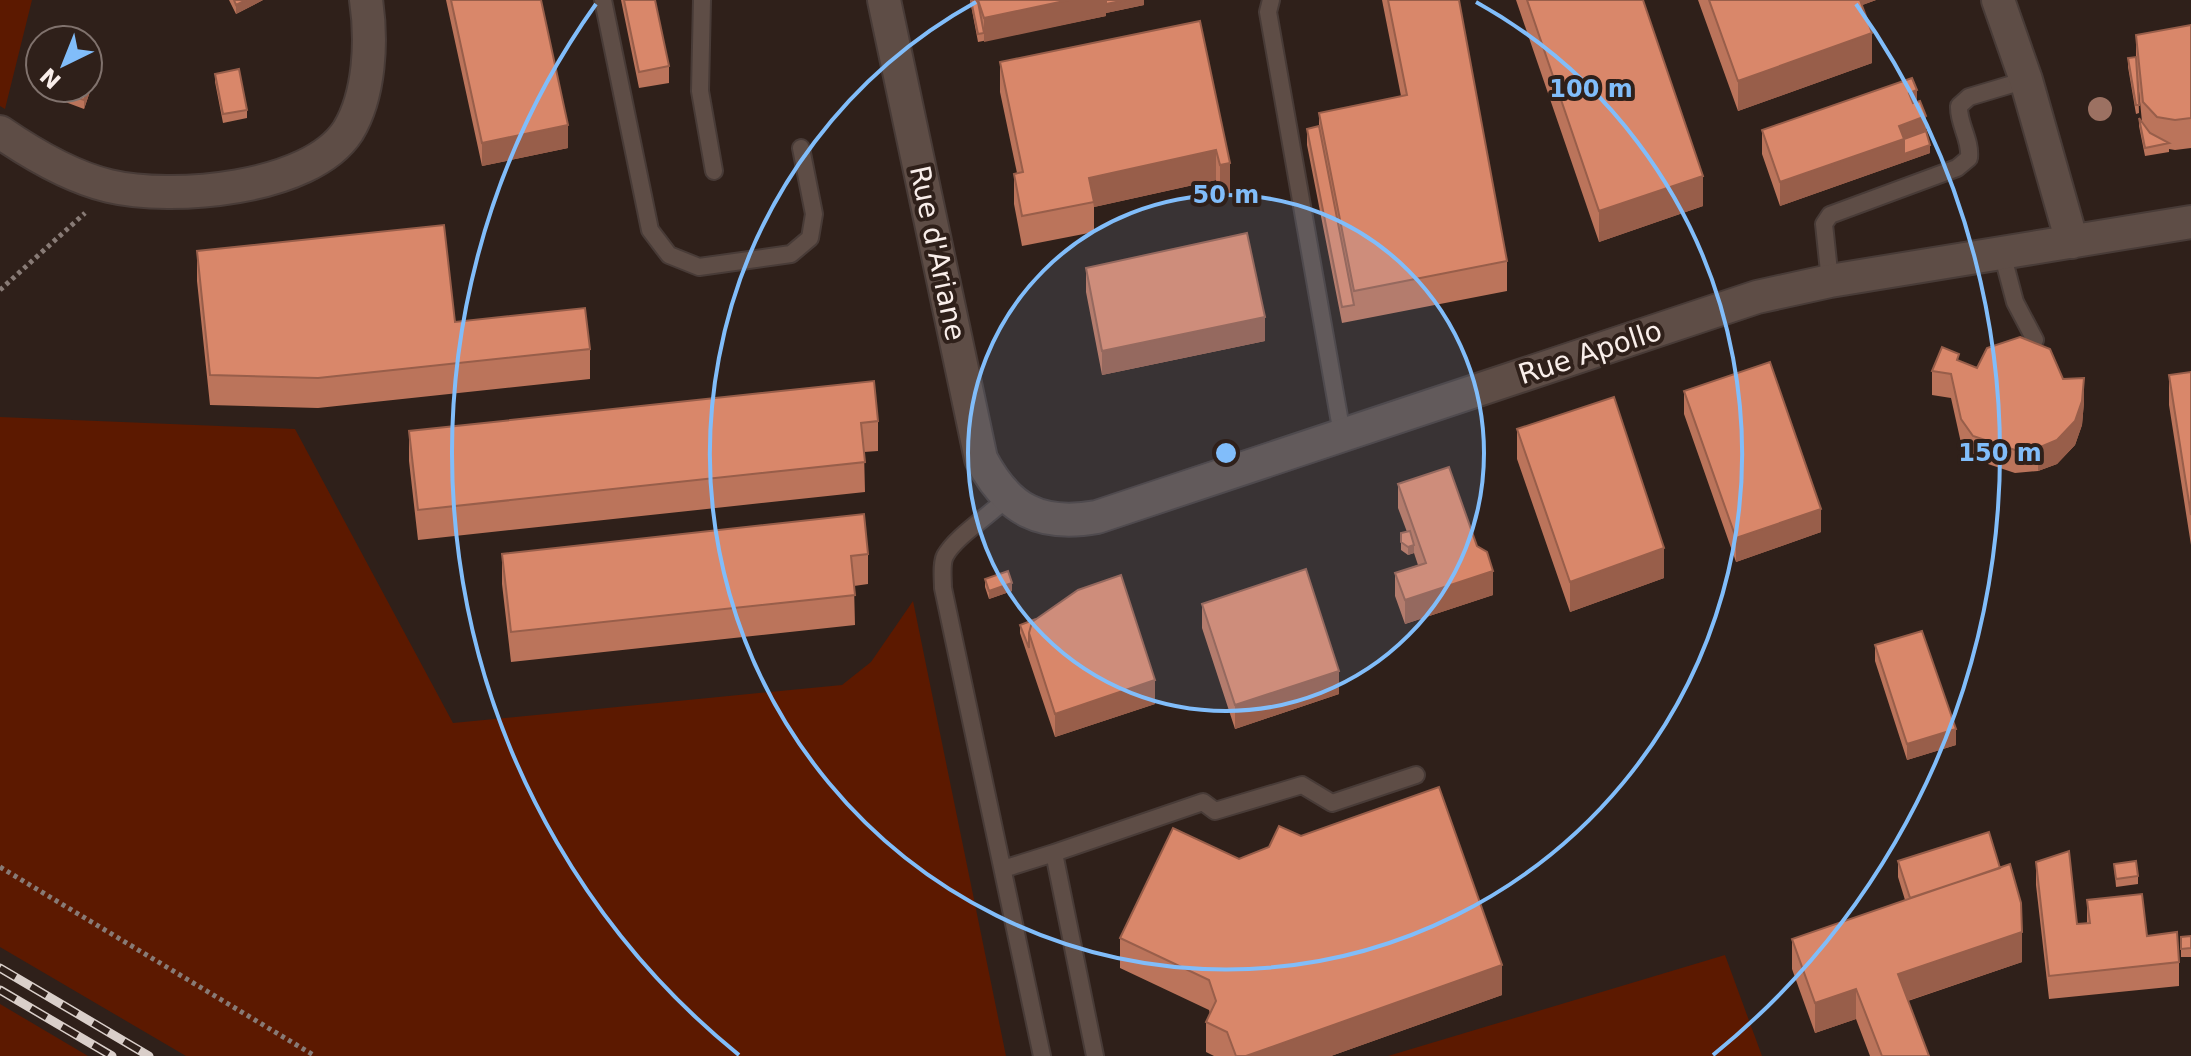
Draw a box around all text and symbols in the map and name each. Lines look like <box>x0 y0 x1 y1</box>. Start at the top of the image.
north arrow <box>24 24 104 104</box>
text: N <box>35 63 66 94</box>
text: 100 m <box>1549 75 1633 103</box>
street label: Rue d'Ariane <box>903 163 972 344</box>
text: 50 m <box>1193 181 1259 209</box>
street label: Rue Apollo <box>1514 314 1666 391</box>
centre of rings <box>1212 439 1240 467</box>
text: 150 m <box>1958 439 2042 467</box>

